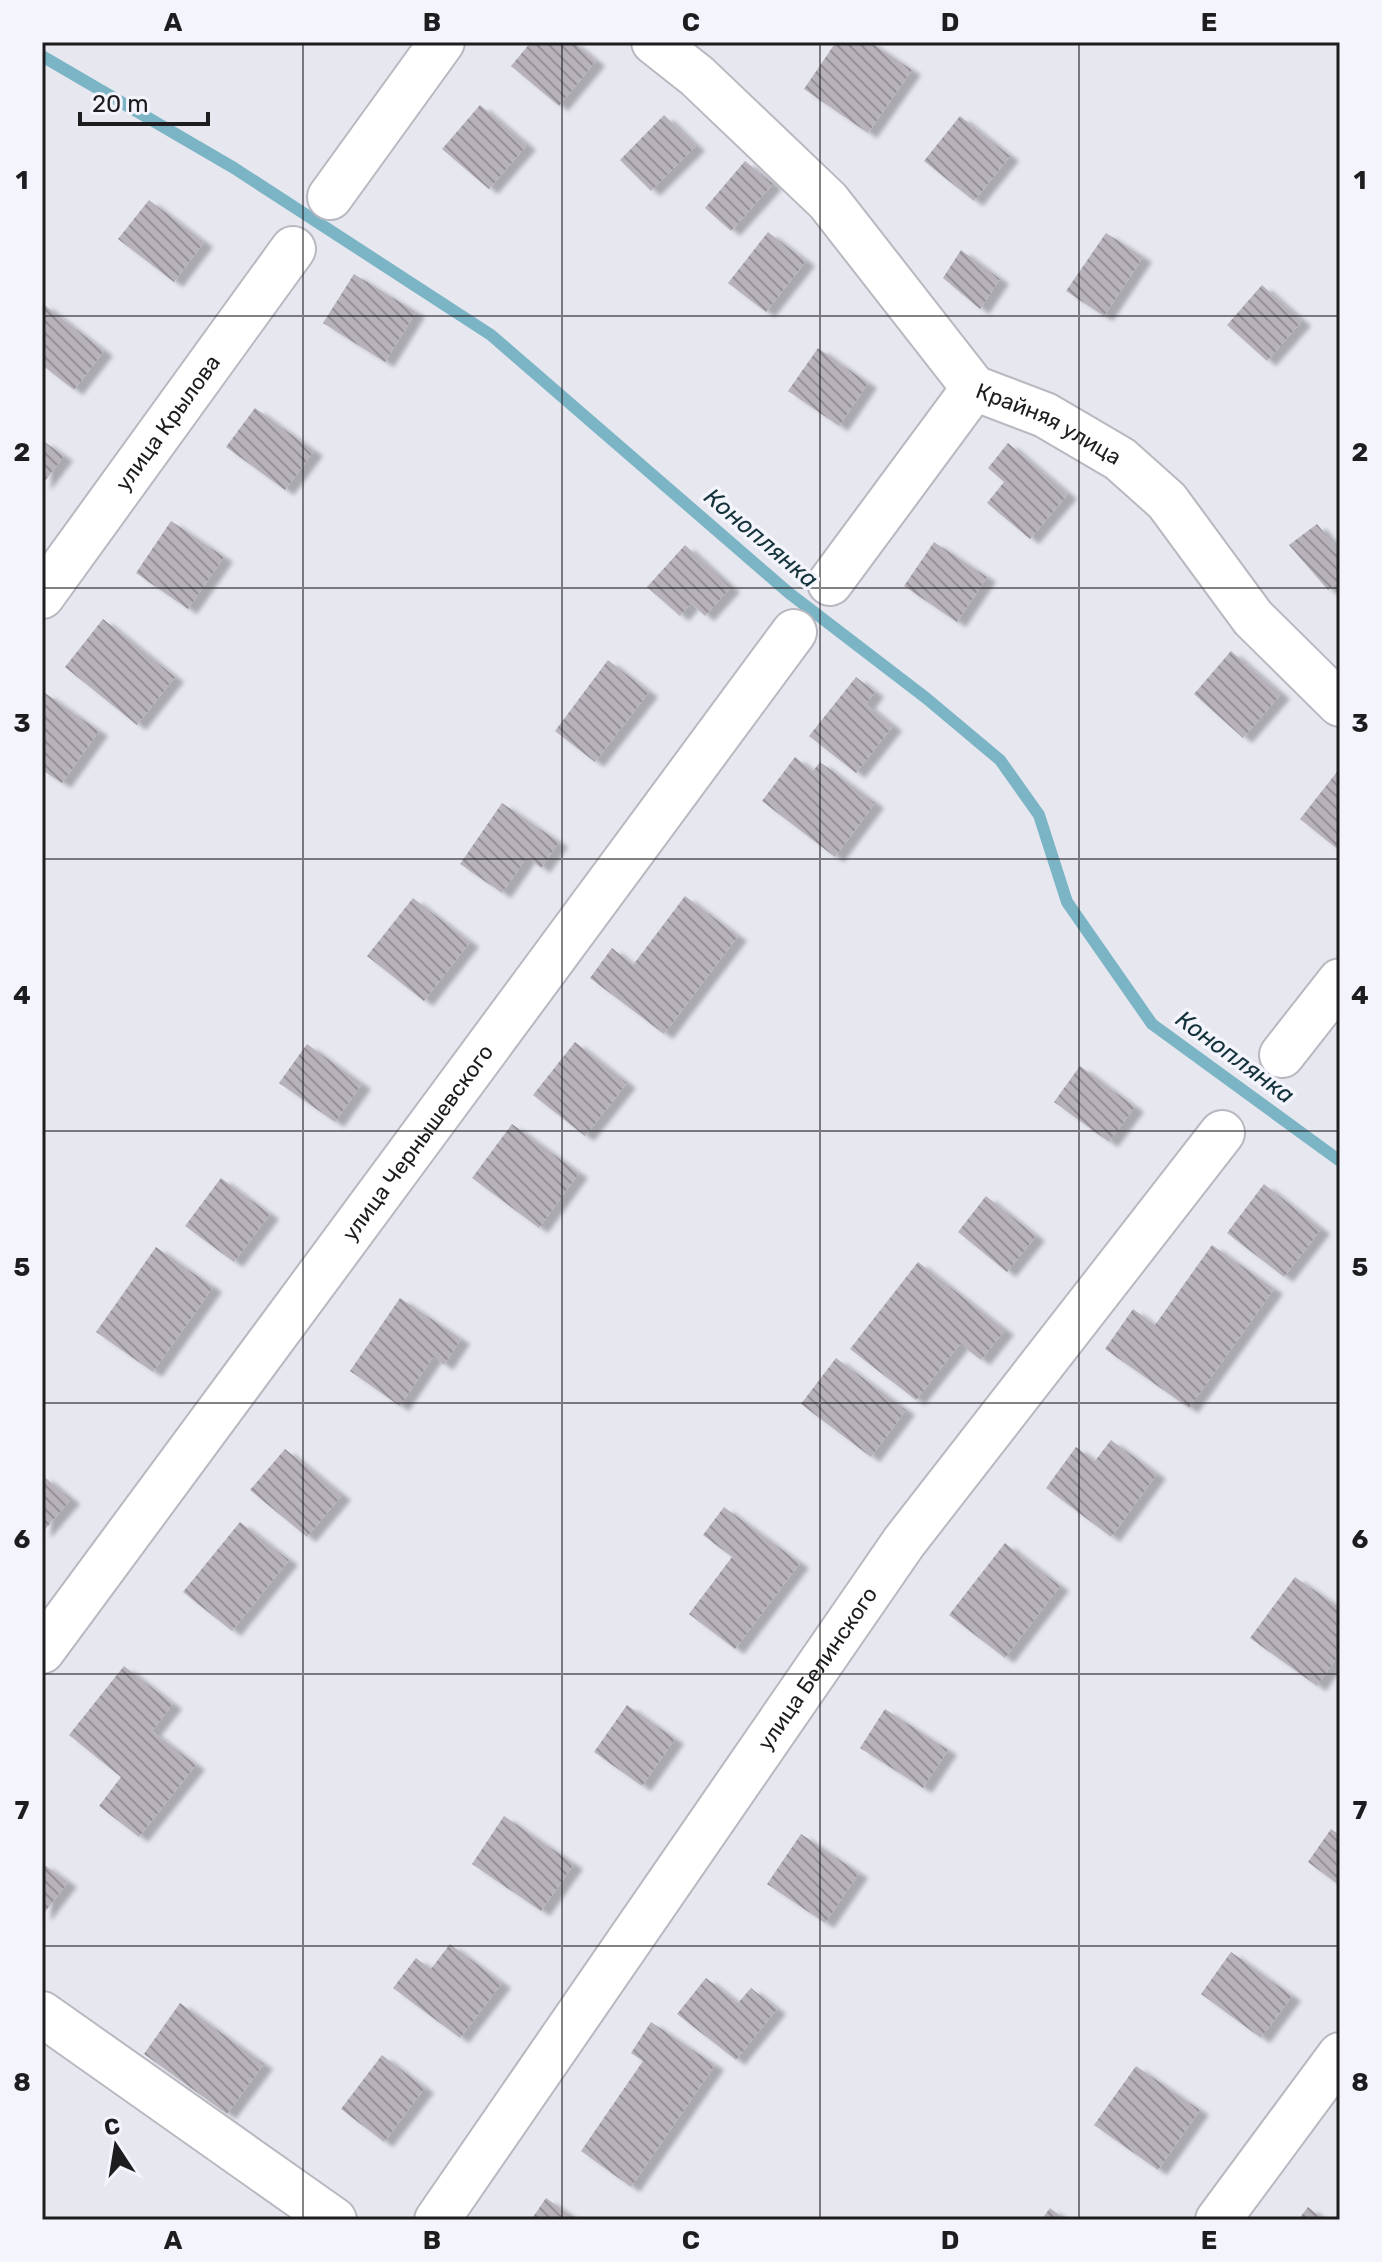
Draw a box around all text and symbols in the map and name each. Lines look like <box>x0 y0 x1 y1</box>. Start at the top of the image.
text: A <box>164 7 183 38</box>
text: B <box>423 7 441 38</box>
text: C <box>682 7 700 38</box>
text: D <box>941 7 959 38</box>
text: E <box>1201 7 1217 38</box>
scale bar <box>80 76 208 126</box>
text: 20 m <box>92 90 149 118</box>
text: 1 <box>16 165 28 196</box>
text: 1 <box>1354 165 1366 196</box>
street label: улица Крылова <box>110 350 226 496</box>
street label: Крайняя улица <box>972 377 1126 471</box>
text: 2 <box>14 437 30 468</box>
text: 2 <box>1352 437 1368 468</box>
water label: Коноплянка <box>699 482 823 594</box>
text: 3 <box>13 708 31 739</box>
text: 3 <box>1351 708 1369 739</box>
text: 4 <box>13 980 31 1011</box>
text: 4 <box>1351 980 1369 1011</box>
water label: Коноплянка <box>1170 1005 1300 1109</box>
street label: улица Чернышевского <box>336 1039 499 1246</box>
text: 5 <box>14 1252 30 1283</box>
text: 5 <box>1352 1252 1368 1283</box>
text: 6 <box>14 1524 31 1555</box>
text: 6 <box>1352 1524 1369 1555</box>
street label: улица Белинского <box>752 1582 883 1755</box>
text: 7 <box>15 1795 30 1826</box>
text: 7 <box>1353 1795 1368 1826</box>
text: 8 <box>13 2067 31 2098</box>
text: 8 <box>1351 2067 1369 2098</box>
north arrow <box>76 2106 156 2186</box>
text: С <box>102 2112 122 2142</box>
text: A <box>164 2225 183 2256</box>
text: B <box>423 2225 441 2256</box>
text: C <box>682 2225 700 2256</box>
text: D <box>941 2225 959 2256</box>
text: E <box>1201 2225 1217 2256</box>

